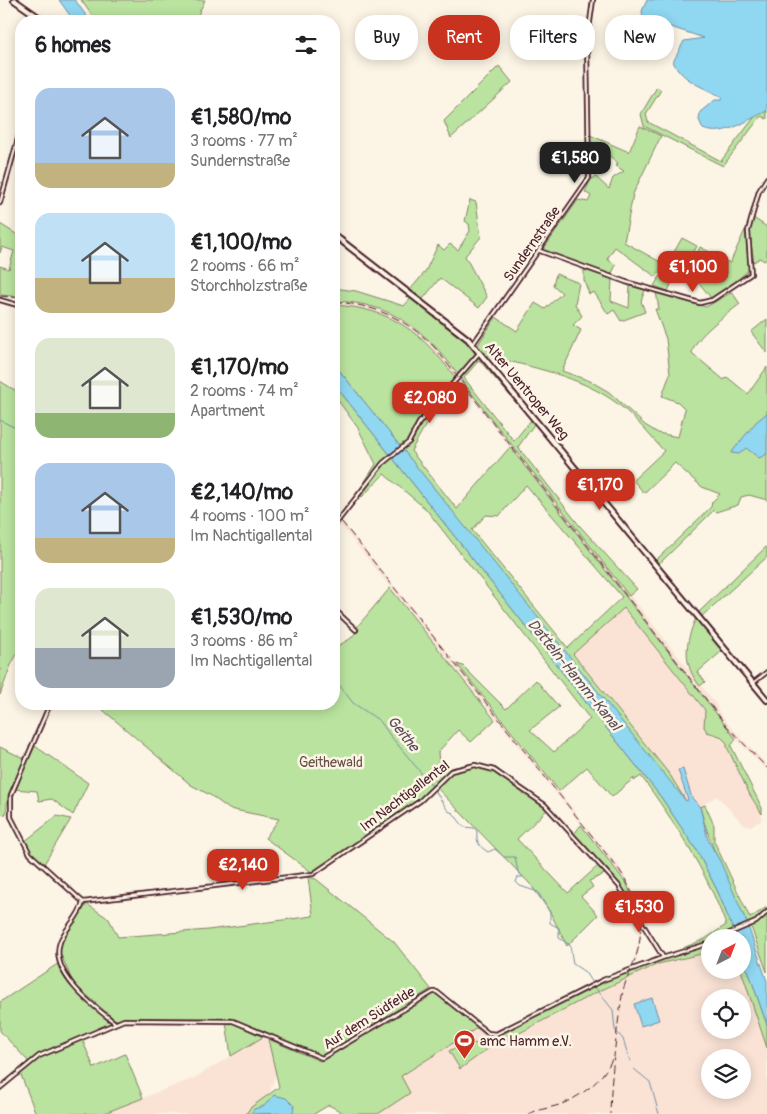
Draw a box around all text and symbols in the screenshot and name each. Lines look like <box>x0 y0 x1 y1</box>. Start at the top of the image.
chip: Buy <box>355 15 418 60</box>
chip: Rent <box>428 15 500 60</box>
chip: Filters <box>510 15 595 60</box>
chip: New <box>605 15 674 60</box>
icon: filters <box>292 31 320 59</box>
text: 6 homes <box>35 32 111 59</box>
text: €1,580/mo <box>190 104 291 131</box>
icon: home <box>75 108 135 168</box>
text: 3 rooms · 77 m² <box>190 131 298 151</box>
pin: €1,580 <box>534 142 616 184</box>
text: €1,580 <box>551 148 599 168</box>
text: Sundernstraße <box>190 151 290 171</box>
street label: Sundernstraße <box>500 203 564 285</box>
text: €1,100/mo <box>190 229 292 256</box>
icon: home <box>75 233 135 293</box>
pin: €1,100 <box>652 250 734 293</box>
text: 2 rooms · 66 m² <box>190 256 300 276</box>
text: €1,100 <box>669 257 718 277</box>
text: Storchholzstraße <box>190 276 307 296</box>
street label: Alter Uentroper Weg <box>481 339 573 443</box>
text: €1,170/mo <box>190 354 289 381</box>
icon: home <box>75 358 135 418</box>
text: 2 rooms · 74 m² <box>190 381 299 401</box>
pin: €2,080 <box>389 382 471 424</box>
text: €2,080 <box>403 388 457 408</box>
text: Apartment <box>190 401 265 421</box>
pin: €1,170 <box>559 468 641 511</box>
text: €1,170 <box>577 475 623 495</box>
text: €2,140/mo <box>190 479 293 506</box>
icon: home <box>75 483 135 543</box>
text: 4 rooms · 100 m² <box>190 506 309 526</box>
text: Im Nachtigallental <box>190 526 313 546</box>
text: €1,530/mo <box>190 604 292 631</box>
icon: home <box>75 608 135 668</box>
water label: Datteln-Hamm-Kanal <box>523 615 626 736</box>
text: 3 rooms · 86 m² <box>190 631 298 651</box>
text: Im Nachtigallental <box>190 651 313 671</box>
water label: Geithe <box>383 712 424 757</box>
park label: Geithewald <box>299 754 363 771</box>
street label: Im Nachtigallental <box>357 757 453 835</box>
pin: €2,140 <box>202 848 284 891</box>
text: €2,140 <box>218 855 268 875</box>
pin: €1,530 <box>598 890 680 933</box>
text: €1,530 <box>614 897 664 917</box>
north arrow <box>701 929 751 979</box>
map controls <box>701 929 751 1099</box>
street label: Auf dem Südfelde <box>320 983 418 1053</box>
button: locate <box>701 989 751 1039</box>
sports icon: amc Hamm e.V. <box>452 1029 476 1060</box>
place label: amc Hamm e.V. <box>480 1033 572 1050</box>
button: layers <box>701 1049 751 1099</box>

